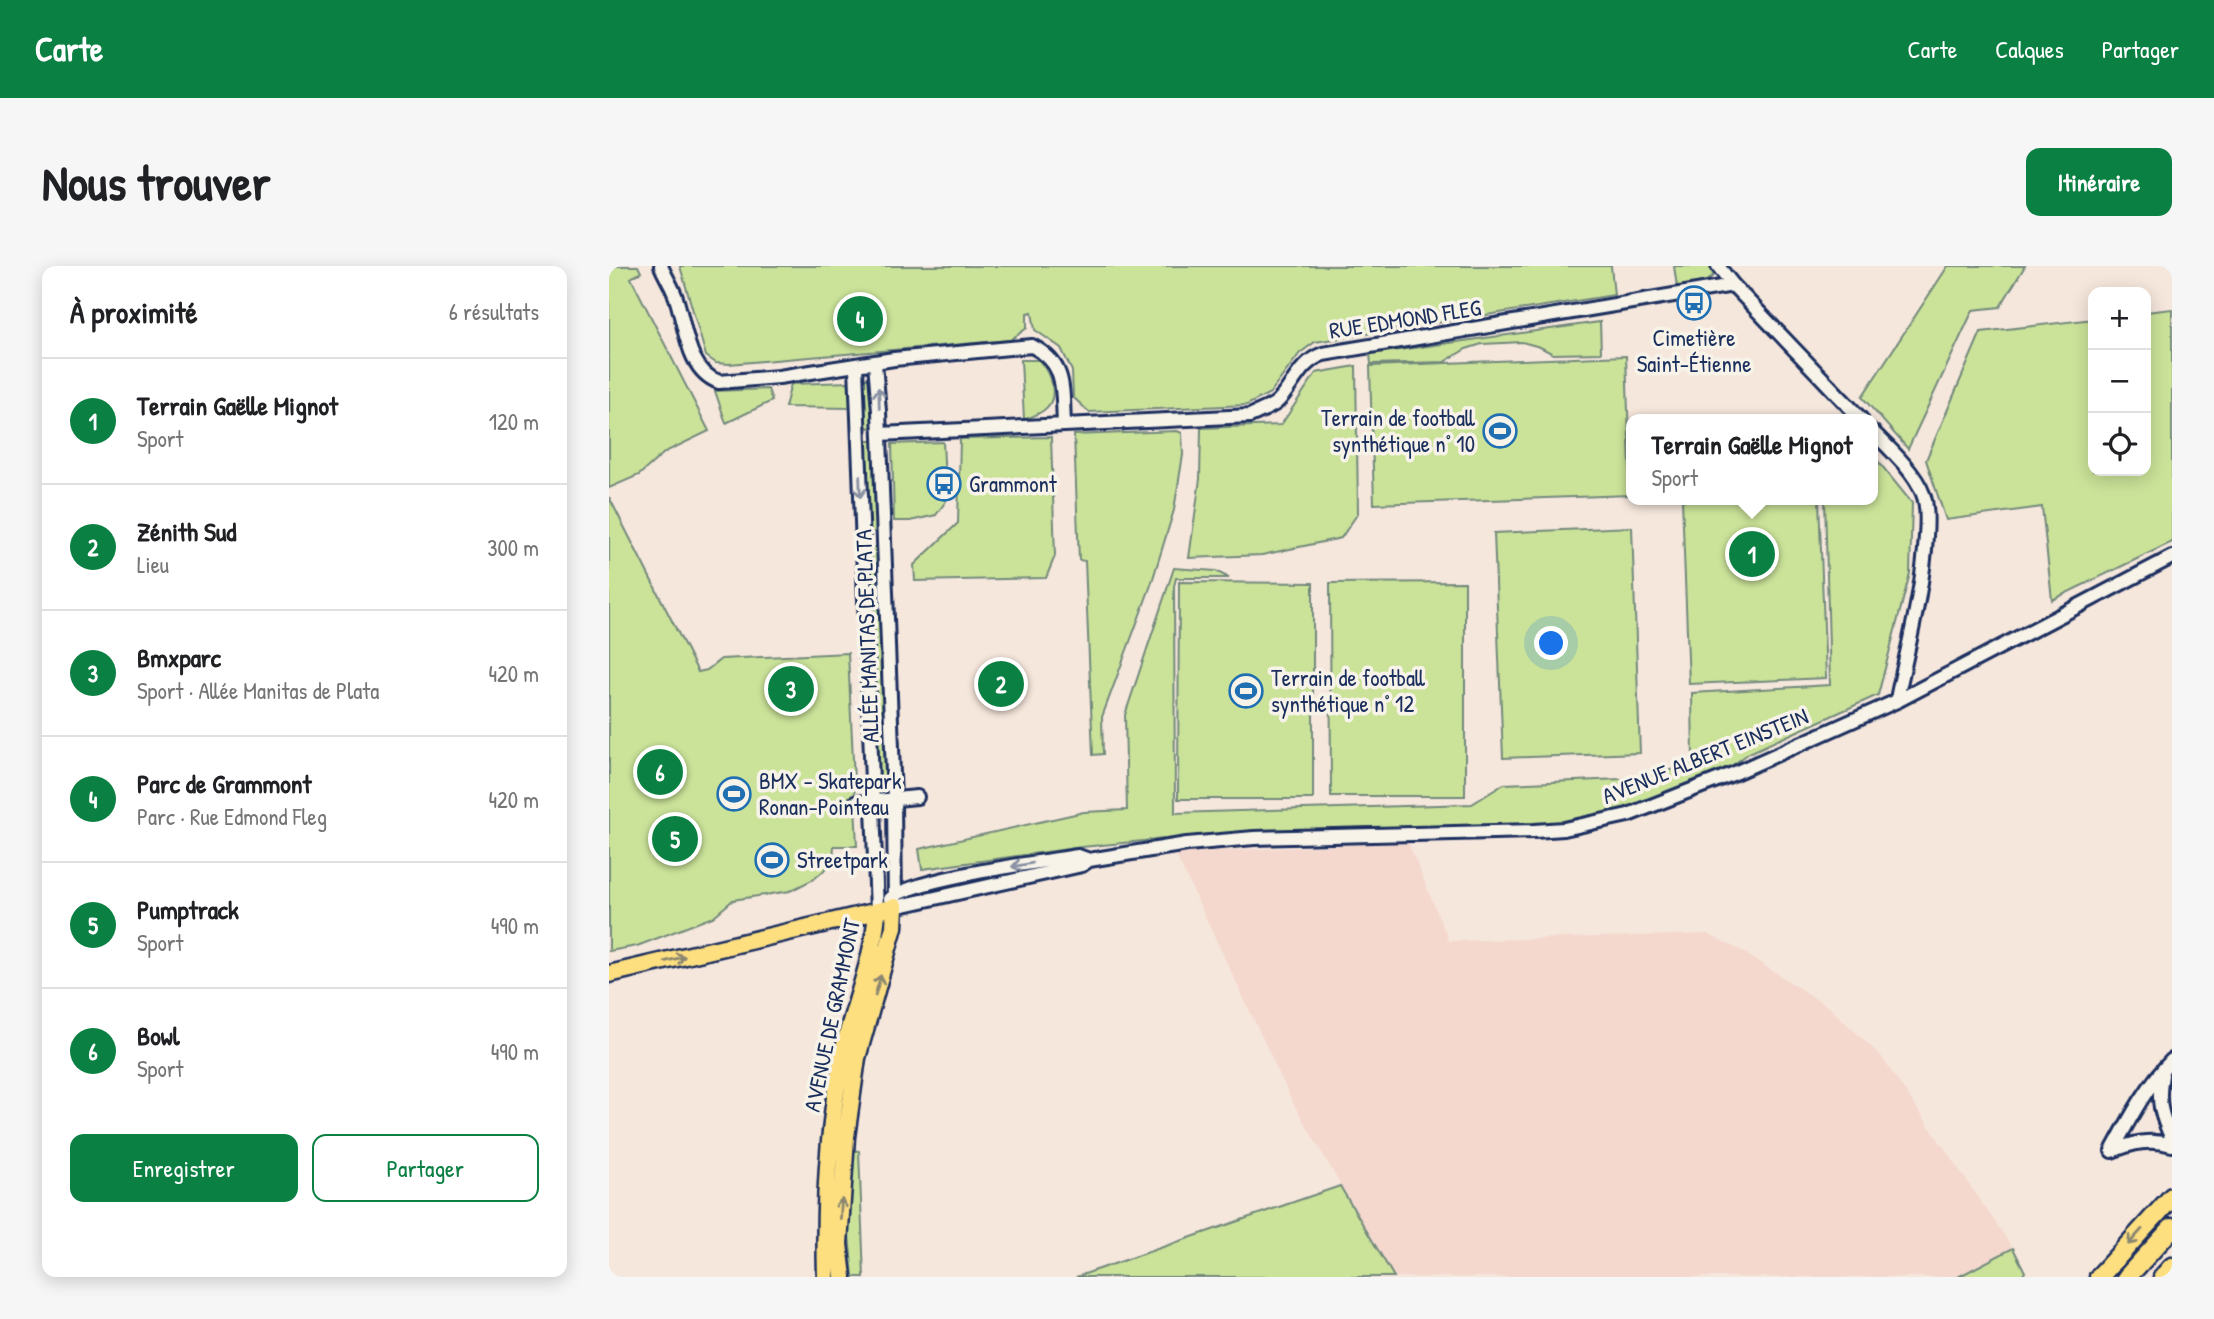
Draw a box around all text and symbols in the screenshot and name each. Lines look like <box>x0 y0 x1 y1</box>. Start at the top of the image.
text: Carte <box>35 27 103 71</box>
text: Carte <box>1908 33 1957 65</box>
text: Calques <box>1995 33 2064 65</box>
text: Partager <box>2102 33 2179 65</box>
button: Itinéraire <box>2026 148 2172 216</box>
text: Nous trouver <box>42 149 271 215</box>
bus stop icon: Cimetière Saint-Étienne <box>1675 284 1713 322</box>
map controls <box>2088 287 2151 476</box>
button: + <box>2088 287 2151 350</box>
street label: RUE EDMOND FLEG <box>1327 291 1483 346</box>
text: À proximité <box>70 292 198 332</box>
pin: 4 <box>837 293 883 345</box>
text: 6 résultats <box>449 296 539 327</box>
place label: Cimetière Saint-Étienne <box>1637 322 1751 379</box>
button: − <box>2088 350 2151 413</box>
one-way arrow <box>872 387 885 410</box>
text: Terrain Gaëlle Mignot <box>137 388 338 423</box>
place label: Terrain de football synthétique n° 10 <box>1321 402 1476 459</box>
text: 1 <box>89 406 97 437</box>
text: 120 m <box>489 406 539 437</box>
sports icon: Terrain de football synthétique n° 10 <box>1481 412 1519 450</box>
button: locate <box>2088 413 2151 476</box>
popup <box>1626 414 1878 505</box>
text: Sport <box>137 423 183 454</box>
text: Terrain Gaëlle Mignot <box>1652 427 1852 462</box>
text: Sport <box>1652 462 1698 493</box>
bus stop icon: Grammont <box>925 465 963 503</box>
place label: Grammont <box>969 468 1058 499</box>
one-way arrow <box>854 475 867 498</box>
text: Zénith Sud <box>137 514 236 549</box>
pin: 1 <box>1729 528 1775 580</box>
street label: ALLÉE MANITAS DE PLATA <box>847 529 886 743</box>
text: 2 <box>88 532 98 563</box>
text: 300 m <box>487 532 539 563</box>
text: Lieu <box>137 549 169 580</box>
your location <box>1534 626 1568 660</box>
text: Bmxparc <box>137 640 221 675</box>
text: 3 <box>88 658 98 689</box>
text: 420 m <box>488 658 539 689</box>
pin: 2 <box>978 658 1024 710</box>
place label: Terrain de football synthétique n° 12 <box>1271 662 1426 719</box>
pin: 3 <box>768 663 814 715</box>
sports icon: Terrain de football synthétique n° 12 <box>1227 672 1265 710</box>
text: Sport · Allée Manitas de Plata <box>137 675 379 706</box>
street label: AVENUE ALBERT EINSTEIN <box>1597 700 1812 811</box>
pin: 6 <box>637 746 683 798</box>
place label: BMX - Skatepark Ronan-Pointeau <box>759 765 902 822</box>
text: Parc de Grammont <box>137 766 311 801</box>
sports icon: BMX - Skatepark Ronan-Pointeau <box>715 775 753 813</box>
text: 4 <box>89 784 97 815</box>
text: 420 m <box>488 784 539 815</box>
text: Parc · Rue Edmond Fleg <box>137 801 327 832</box>
pin: 5 <box>652 813 698 865</box>
sports icon: Streetpark <box>753 841 791 879</box>
place label: Streetpark <box>797 844 888 875</box>
one-way arrow <box>1011 859 1034 872</box>
text: Pumptrack <box>137 892 239 927</box>
text: 5 <box>88 910 98 941</box>
text: 490 m <box>491 910 539 941</box>
street label: AVENUE DE GRAMMONT <box>796 915 867 1114</box>
text: Sport <box>137 927 183 958</box>
one-way arrow <box>664 952 686 965</box>
one-way arrow <box>872 975 885 997</box>
text: Bowl <box>137 1018 180 1053</box>
text: 6 <box>88 1036 98 1067</box>
text: 490 m <box>491 1036 539 1067</box>
text: Sport <box>137 1053 183 1084</box>
button: Enregistrer <box>70 1134 298 1202</box>
button: Partager <box>312 1134 539 1202</box>
one-way arrow <box>835 1198 848 1221</box>
one-way arrow <box>2127 1228 2144 1245</box>

